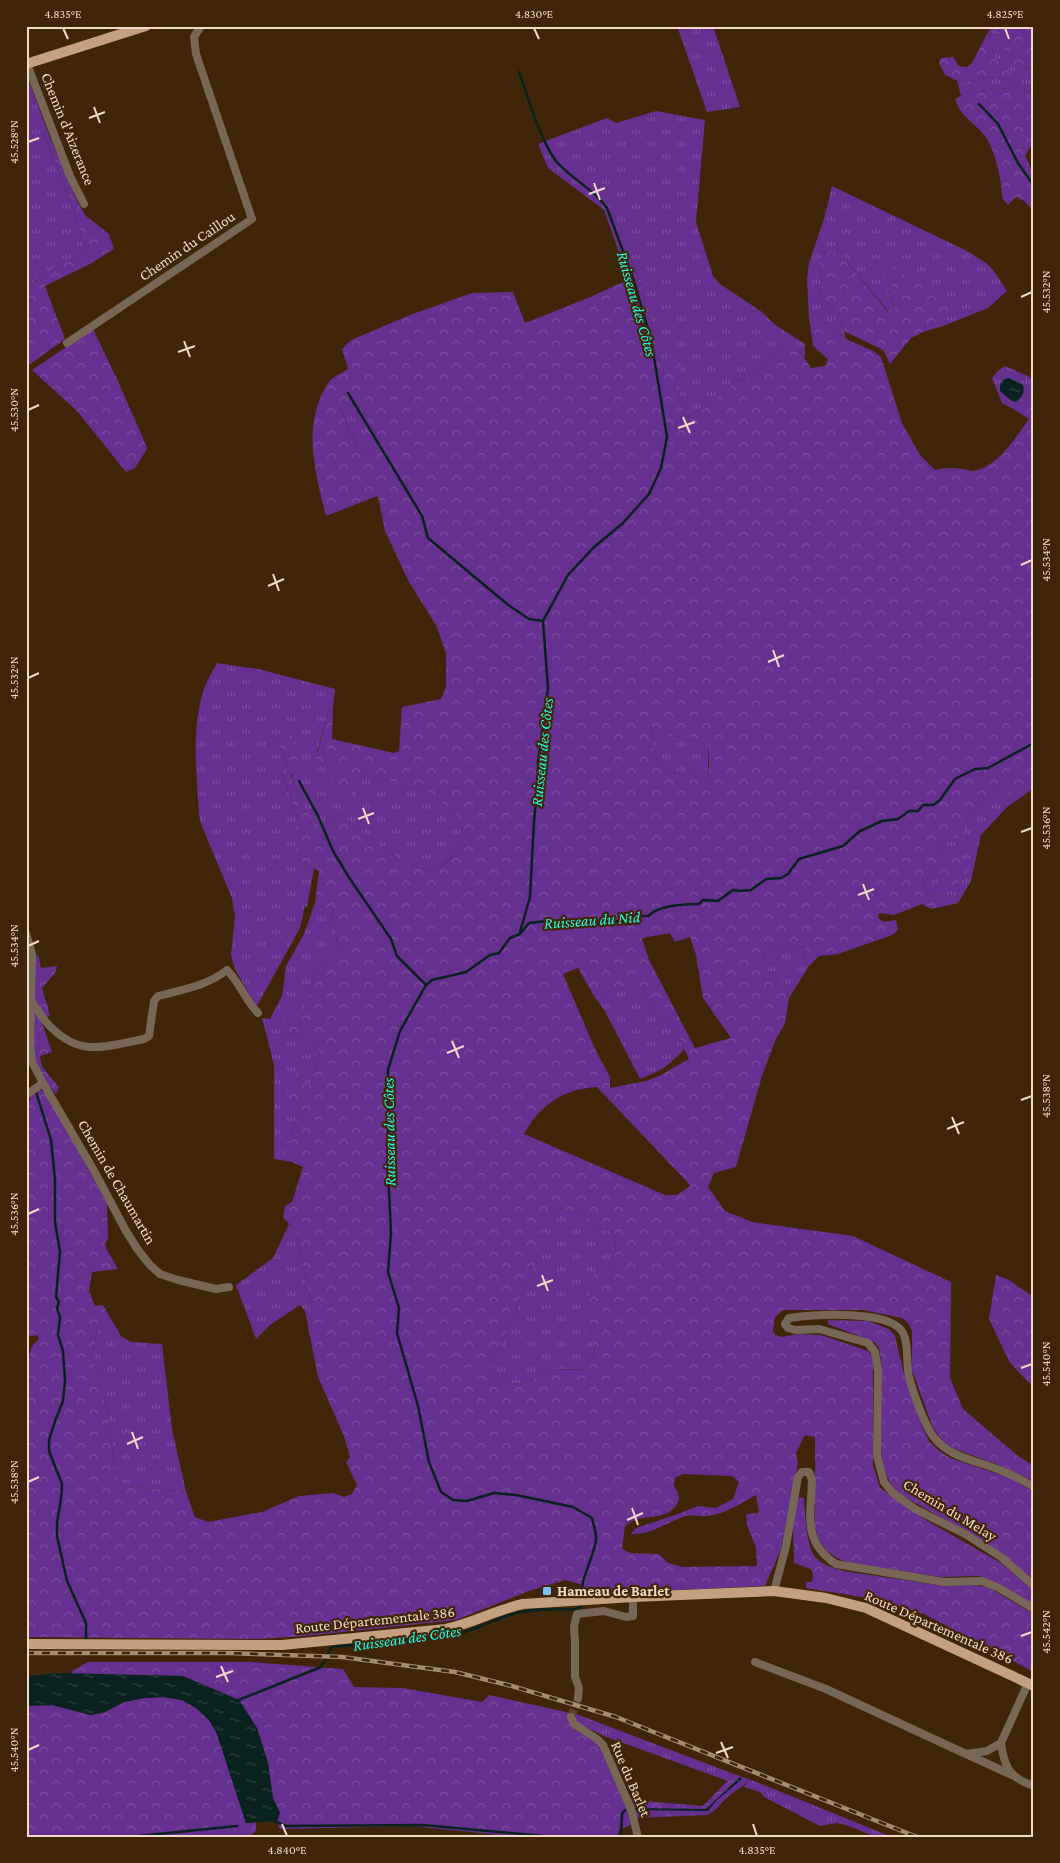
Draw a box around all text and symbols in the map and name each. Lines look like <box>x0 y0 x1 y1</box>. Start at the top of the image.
text: 4.835°E <box>44 7 82 21</box>
text: 4.830°E <box>515 7 554 21</box>
text: 4.825°E <box>986 7 1024 21</box>
street label: Chemin d'Aizerance <box>38 70 98 188</box>
text: 45.528°N <box>7 120 21 164</box>
street label: Chemin du Caillou <box>136 208 238 284</box>
water label: Ruisseau des Côtes <box>614 249 660 359</box>
text: 45.532°N <box>1039 270 1053 314</box>
text: 45.530°N <box>7 388 21 432</box>
text: 45.534°N <box>1039 538 1053 582</box>
text: 45.532°N <box>7 656 21 700</box>
water label: Ruisseau des Côtes <box>528 697 556 807</box>
text: 45.536°N <box>1039 806 1053 850</box>
water label: Ruisseau du Nid <box>543 908 641 932</box>
text: 45.534°N <box>7 924 21 968</box>
text: 45.538°N <box>1039 1074 1053 1118</box>
water label: Ruisseau des Côtes <box>380 1077 398 1187</box>
street label: Chemin de Chaumartin <box>75 1117 159 1247</box>
text: 45.536°N <box>7 1192 21 1236</box>
text: 45.540°N <box>1039 1341 1053 1387</box>
text: 45.538°N <box>7 1460 21 1504</box>
street label: Chemin du Melay <box>900 1476 1000 1545</box>
place label: Hameau de Barlet <box>557 1583 670 1599</box>
marker: Hameau de Barlet <box>541 1585 553 1597</box>
street label: Route Départementale 386 <box>862 1587 1016 1668</box>
street label: Route Départementale 386 <box>294 1604 456 1637</box>
text: 45.542°N <box>1039 1610 1053 1654</box>
water label: Ruisseau des Côtes <box>352 1622 462 1654</box>
text: 45.540°N <box>7 1727 21 1773</box>
street label: Rue du Barlet <box>608 1739 654 1820</box>
text: 4.840°E <box>268 1843 307 1857</box>
text: 4.835°E <box>738 1843 776 1857</box>

